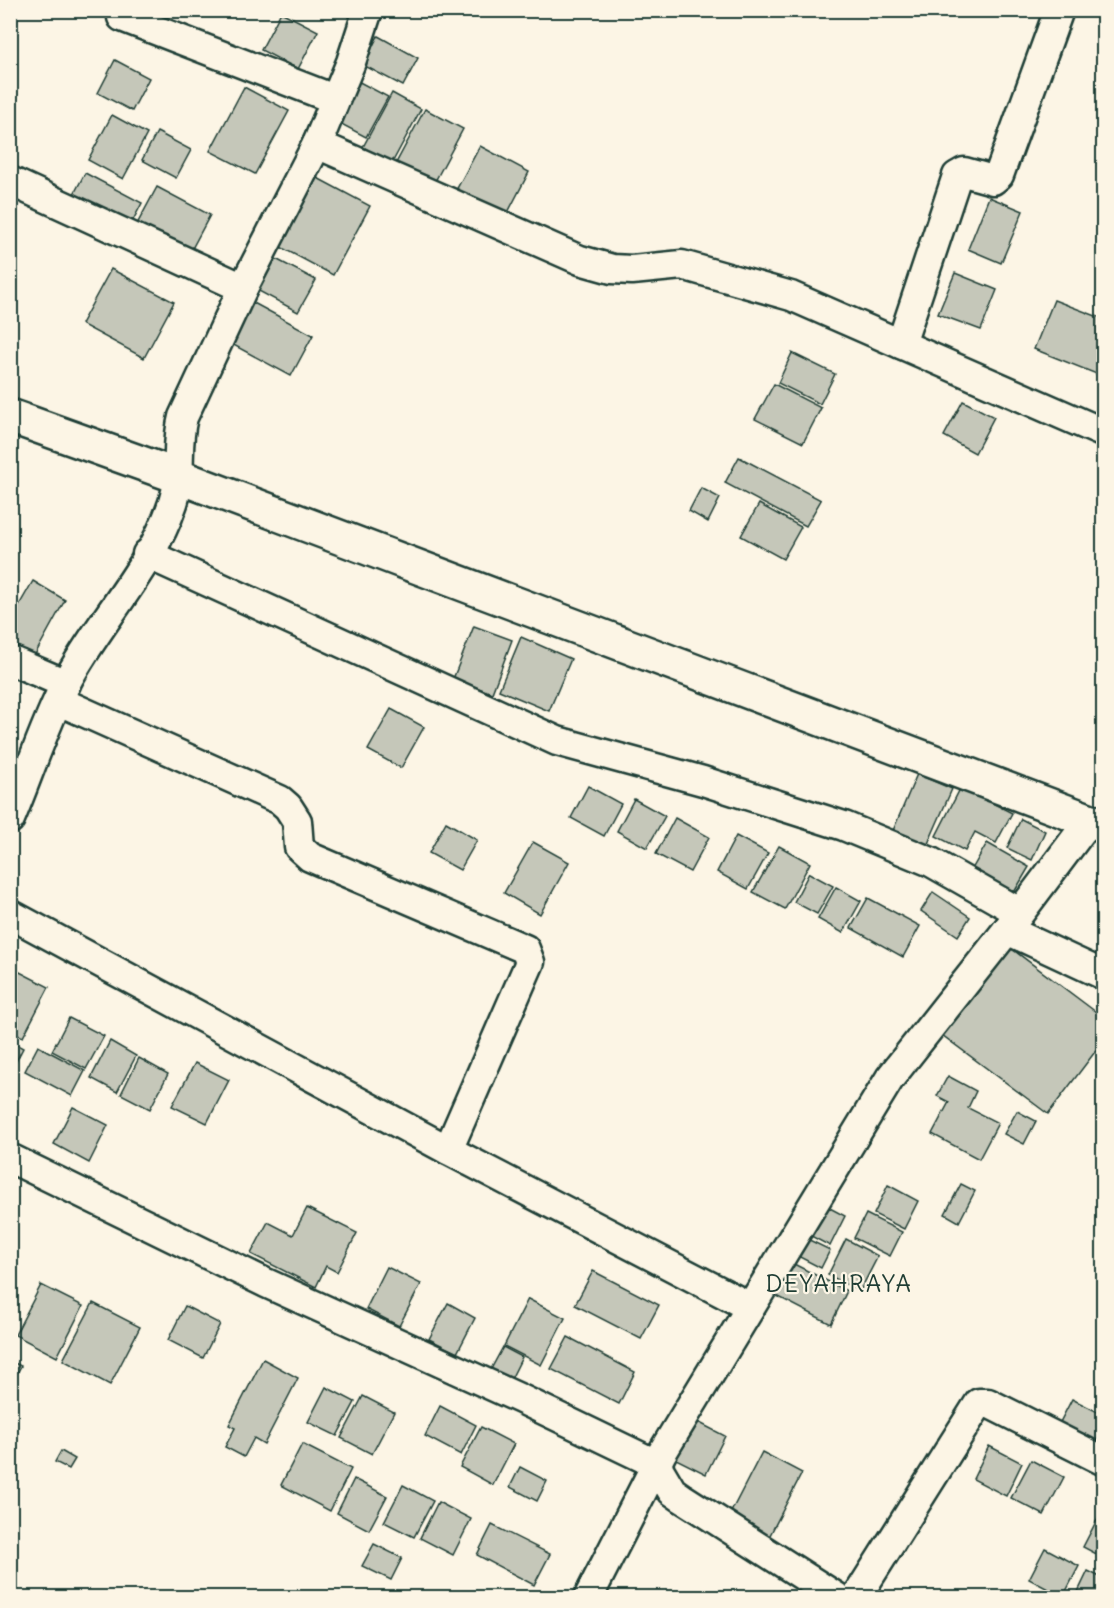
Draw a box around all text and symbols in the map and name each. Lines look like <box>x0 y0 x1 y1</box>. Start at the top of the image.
district label: DEYAHRAYA <box>765 1268 913 1298</box>

